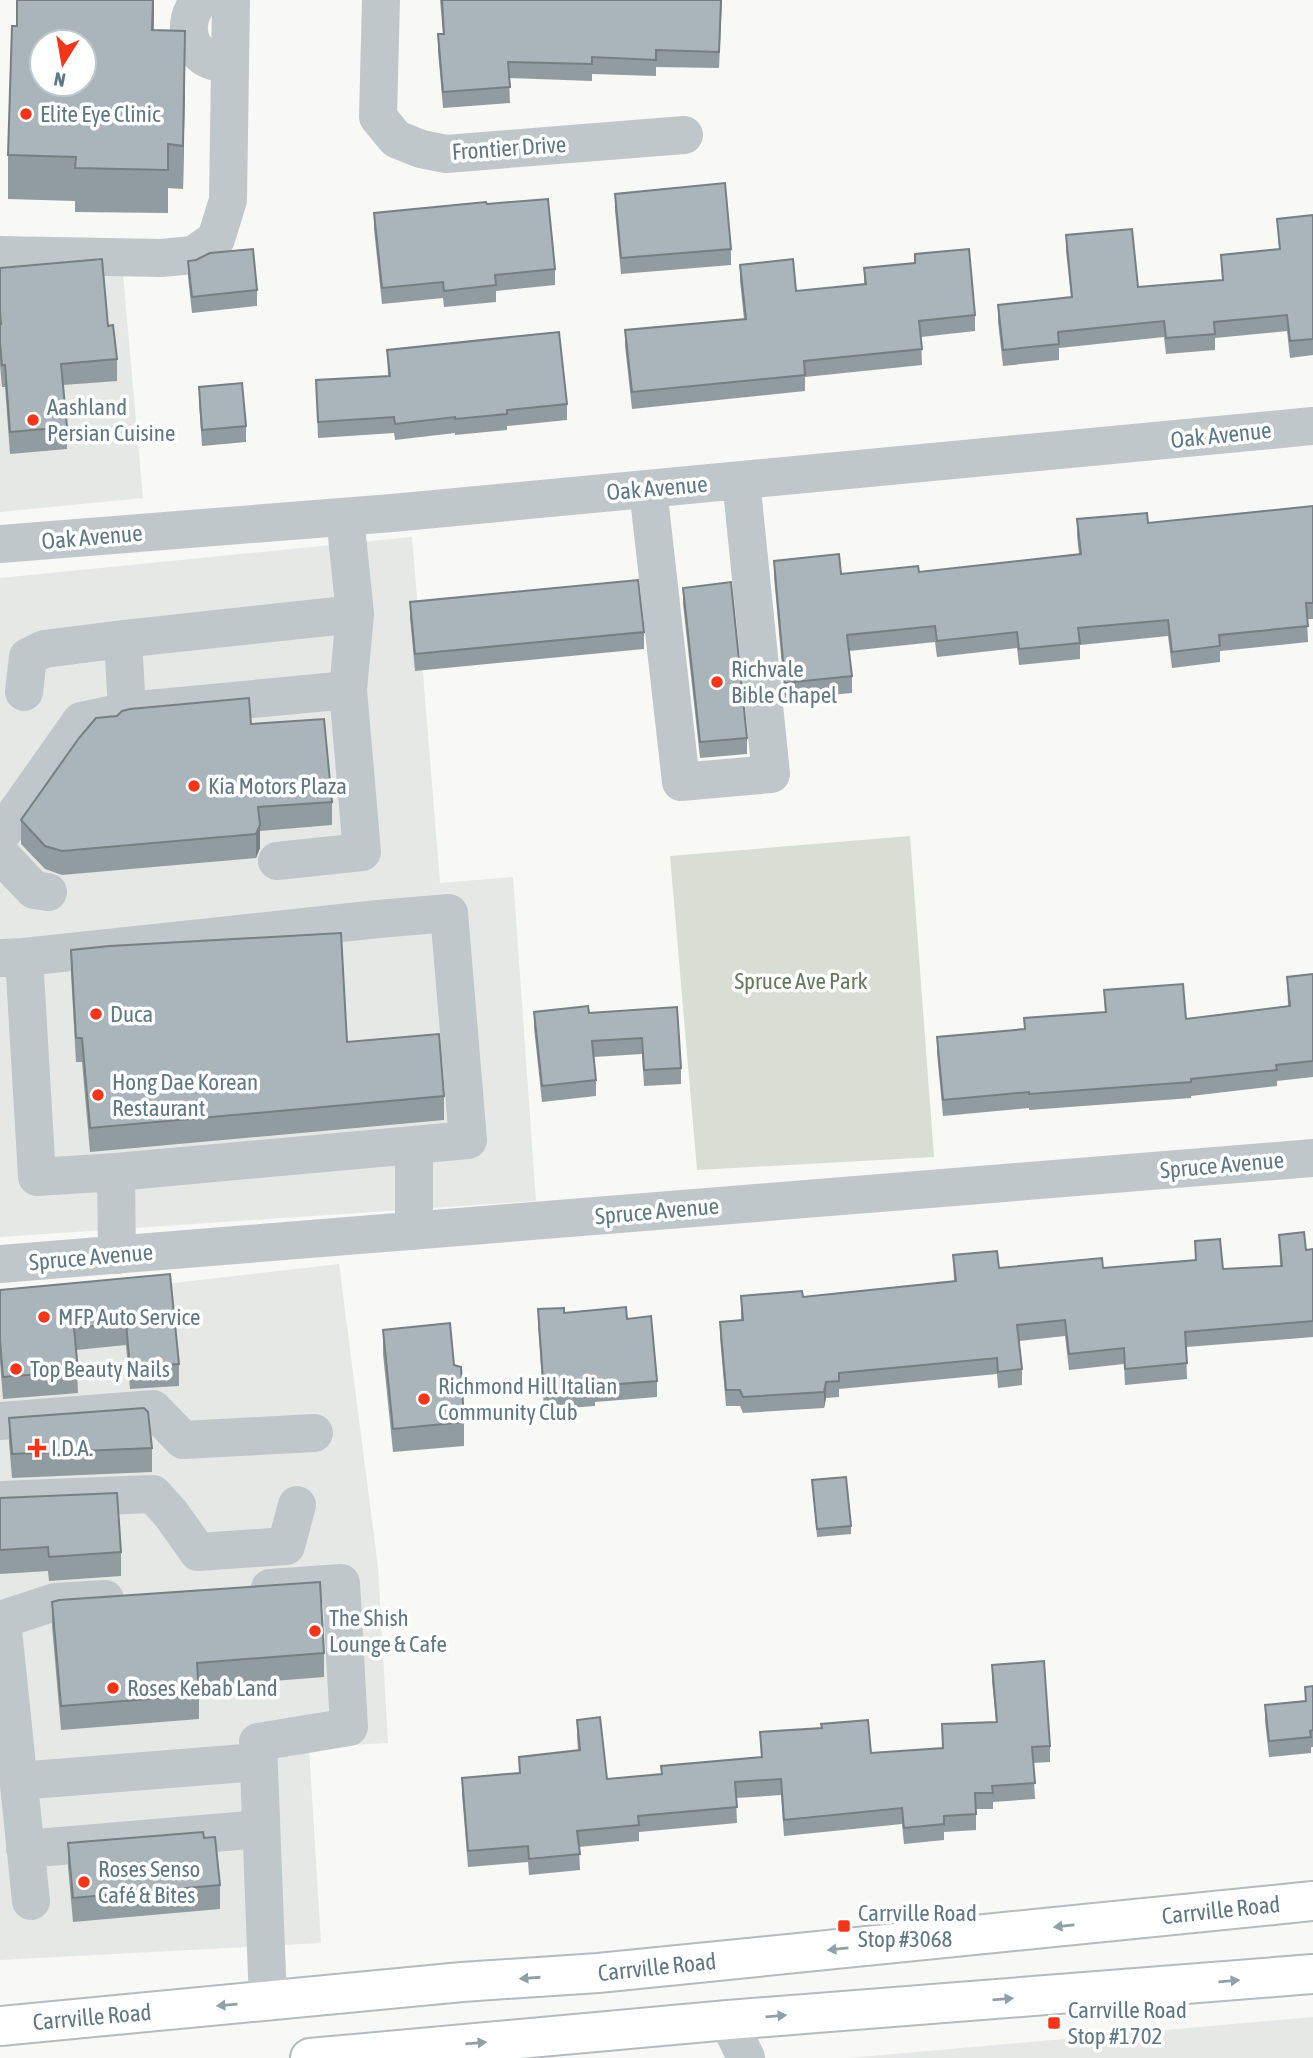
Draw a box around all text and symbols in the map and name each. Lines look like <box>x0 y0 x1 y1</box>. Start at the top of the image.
north arrow <box>28 28 98 98</box>
text: N <box>52 68 67 92</box>
place label: Elite Eye Clinic <box>40 101 161 127</box>
marker: Elite Eye Clinic <box>18 106 34 122</box>
street label: Frontier Drive <box>451 131 567 165</box>
place label: Aashland Persian Cuisine <box>47 394 175 446</box>
marker: Aashland Persian Cuisine <box>25 412 41 428</box>
street label: Oak Avenue <box>1169 417 1273 453</box>
street label: Oak Avenue <box>606 471 708 505</box>
street label: Oak Avenue <box>41 520 143 554</box>
place label: Richvale Bible Chapel <box>731 656 837 708</box>
marker: Richvale Bible Chapel <box>709 674 725 690</box>
place label: Kia Motors Plaza <box>208 773 347 799</box>
marker: Kia Motors Plaza <box>186 778 202 794</box>
park label: Spruce Ave Park <box>734 968 868 994</box>
place label: Duca <box>110 1001 153 1027</box>
marker: Duca <box>88 1006 104 1022</box>
place label: Hong Dae Korean Restaurant <box>112 1069 258 1121</box>
marker: Hong Dae Korean Restaurant <box>90 1087 106 1103</box>
street label: Spruce Avenue <box>1159 1147 1285 1183</box>
street label: Spruce Avenue <box>594 1193 720 1229</box>
street label: Spruce Avenue <box>28 1239 154 1275</box>
place label: MFP Auto Service <box>58 1304 200 1330</box>
marker: MFP Auto Service <box>36 1309 52 1325</box>
place label: Top Beauty Nails <box>30 1356 170 1382</box>
marker: Top Beauty Nails <box>8 1361 24 1377</box>
place label: Richmond Hill Italian Community Club <box>438 1373 617 1425</box>
marker: Richmond Hill Italian Community Club <box>416 1391 432 1407</box>
place label: I.D.A. <box>51 1435 93 1461</box>
marker: I.D.A. <box>29 1440 45 1456</box>
place label: The Shish Lounge & Cafe <box>329 1605 447 1657</box>
marker: The Shish Lounge & Cafe <box>307 1623 323 1639</box>
place label: Roses Kebab Land <box>127 1675 278 1701</box>
marker: Roses Kebab Land <box>105 1680 121 1696</box>
place label: Roses Senso Café & Bites <box>98 1856 200 1908</box>
marker: Roses Senso Café & Bites <box>76 1874 92 1890</box>
street label: Carrville Road <box>1161 1891 1281 1929</box>
place label: Carrville Road Stop #3068 <box>858 1900 977 1952</box>
marker: Carrville Road Stop #3068 <box>836 1918 852 1934</box>
one-way arrow <box>1053 1921 1075 1932</box>
one-way arrow <box>827 1944 849 1955</box>
street label: Carrville Road <box>597 1948 717 1986</box>
one-way arrow <box>519 1973 541 1984</box>
one-way arrow <box>1219 1975 1241 1986</box>
one-way arrow <box>992 1993 1014 2004</box>
place label: Carrville Road Stop #1702 <box>1068 1997 1187 2049</box>
street label: Carrville Road <box>32 1999 152 2035</box>
one-way arrow <box>216 1999 238 2010</box>
one-way arrow <box>765 2011 787 2022</box>
marker: Carrville Road Stop #1702 <box>1046 2015 1062 2031</box>
one-way arrow <box>465 2037 487 2048</box>

